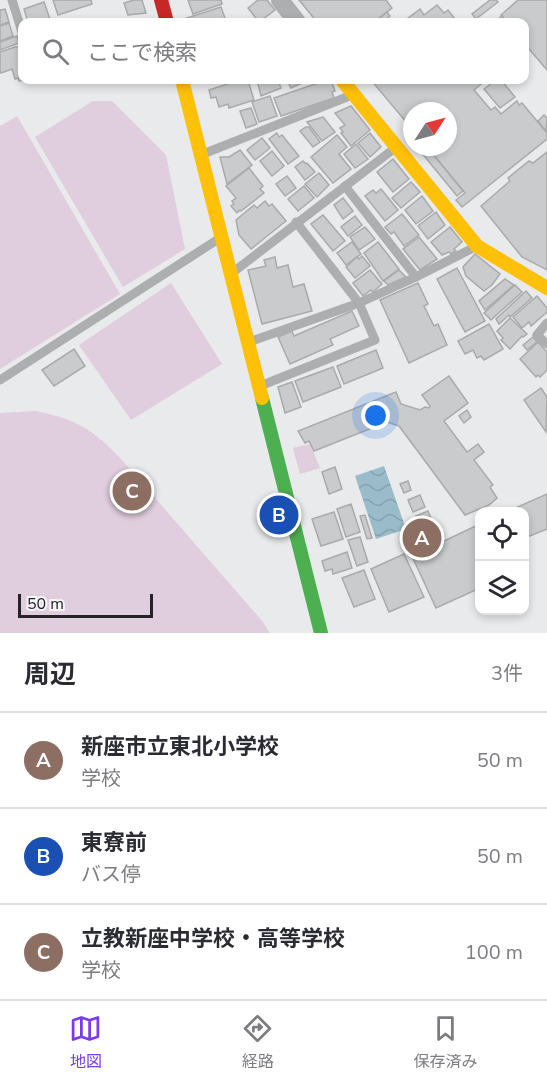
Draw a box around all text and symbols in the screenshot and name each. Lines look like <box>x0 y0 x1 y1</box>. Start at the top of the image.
search box <box>18 18 529 84</box>
icon: search <box>39 35 72 68</box>
text: ここで検索 <box>87 38 197 68</box>
north arrow <box>403 102 457 156</box>
your location <box>361 401 390 430</box>
pin: C <box>112 468 152 514</box>
pin: B <box>260 492 298 538</box>
map controls <box>475 507 529 615</box>
button: locate <box>475 507 529 561</box>
pin: A <box>402 516 442 560</box>
button: layers <box>475 561 529 615</box>
scale bar <box>18 591 153 618</box>
text: 50 m <box>27 593 64 615</box>
text: 周辺 <box>24 657 76 692</box>
text: 3件 <box>491 660 523 687</box>
text: 新座市立東北小学校 <box>81 732 279 762</box>
text: A <box>36 747 51 774</box>
text: 50 m <box>477 747 523 774</box>
text: 学校 <box>81 765 121 792</box>
text: 東寮前 <box>81 828 147 858</box>
text: B <box>37 843 50 870</box>
text: 50 m <box>477 843 523 870</box>
text: バス停 <box>81 861 141 888</box>
text: 立教新座中学校・高等学校 <box>81 924 345 954</box>
text: C <box>37 939 50 966</box>
text: 100 m <box>465 939 523 966</box>
text: 学校 <box>81 957 121 984</box>
tab: 地図 <box>69 1012 102 1073</box>
tab: 経路 <box>241 1012 274 1073</box>
tab: 保存済み <box>413 1012 477 1073</box>

